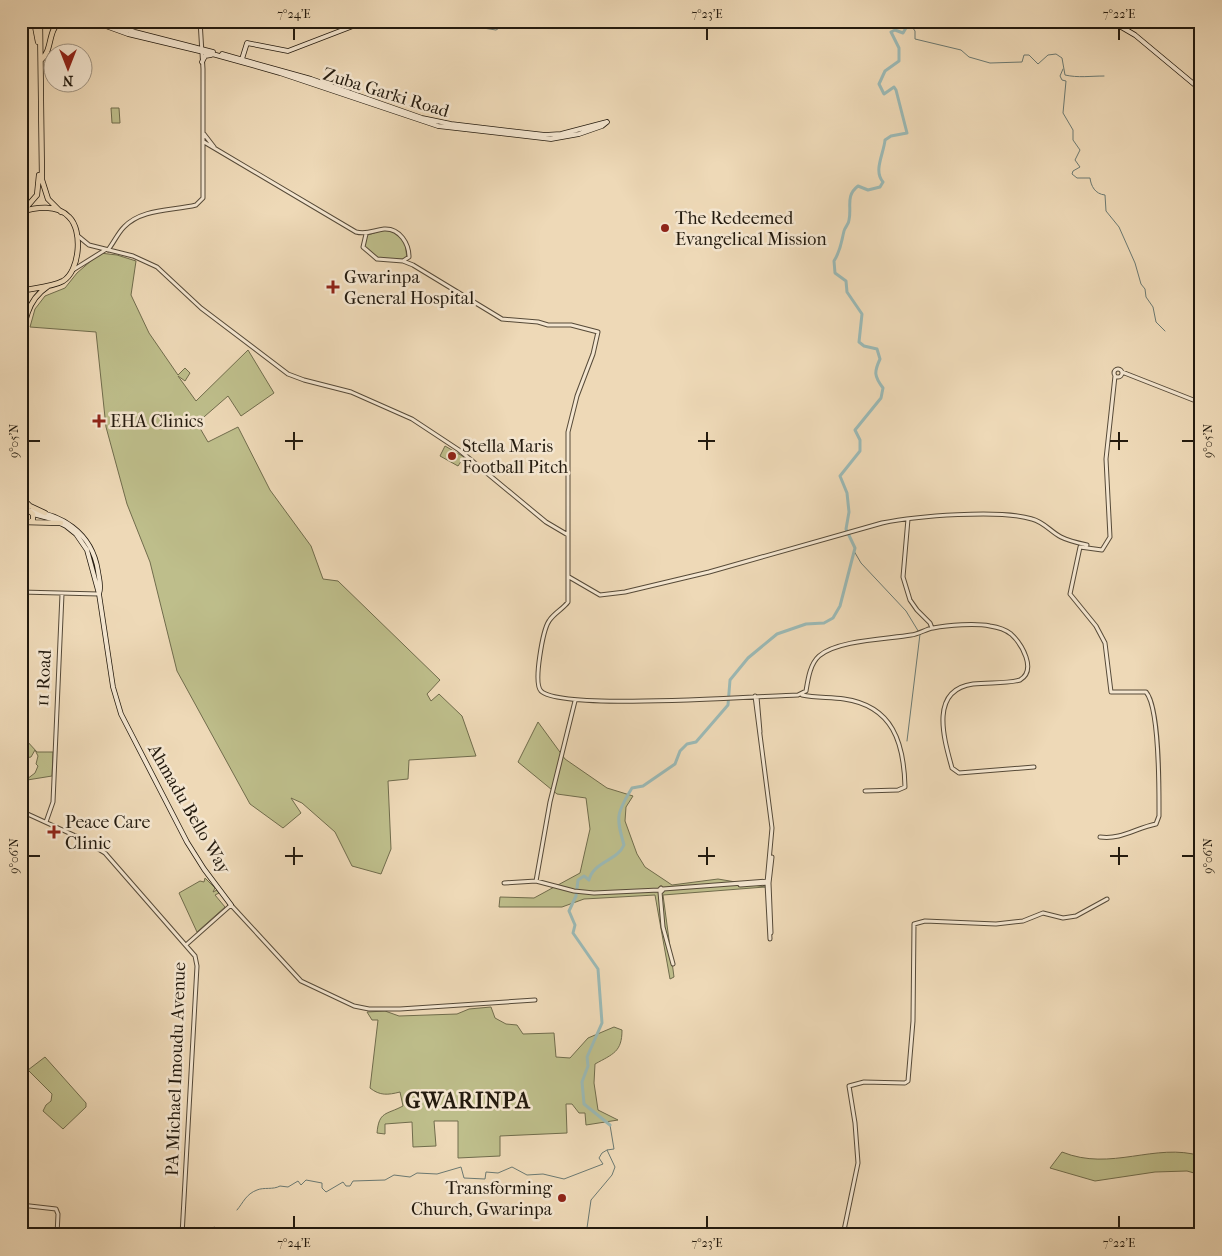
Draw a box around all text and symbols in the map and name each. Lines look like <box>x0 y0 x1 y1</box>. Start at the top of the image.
text: 7°24'E <box>277 7 311 21</box>
text: 7°23'E <box>691 7 723 21</box>
text: 7°22'E <box>1103 7 1135 21</box>
north arrow <box>42 42 92 92</box>
street label: Zuba Garki Road <box>320 64 452 122</box>
text: N <box>62 72 73 89</box>
place label: The Redeemed Evangelical Mission <box>675 208 827 250</box>
marker: The Redeemed Evangelical Mission <box>659 222 671 234</box>
place label: Gwarinpa General Hospital <box>344 267 474 309</box>
marker: Gwarinpa General Hospital <box>326 280 340 294</box>
place label: EHA Clinics <box>110 411 204 432</box>
marker: EHA Clinics <box>92 414 106 428</box>
text: 9°05'N <box>7 424 21 458</box>
text: 9°05'N <box>1201 424 1215 458</box>
place label: Stella Maris Football Pitch <box>462 436 568 478</box>
marker: Stella Maris Football Pitch <box>446 450 458 462</box>
street label: 11 Road <box>32 649 56 707</box>
street label: Ahmadu Bello Way <box>143 740 235 879</box>
place label: Peace Care Clinic <box>65 812 150 854</box>
marker: Peace Care Clinic <box>47 825 61 839</box>
text: 9°06'N <box>7 838 21 874</box>
text: 9°06'N <box>1201 838 1215 874</box>
street label: PA Michael Imoudu Avenue <box>162 961 190 1176</box>
district label: GWARINPA <box>405 1088 531 1114</box>
place label: Transforming Church, Gwarinpa <box>411 1178 553 1220</box>
marker: Transforming Church, Gwarinpa <box>556 1192 568 1204</box>
text: 7°24'E <box>277 1236 311 1250</box>
text: 7°23'E <box>691 1236 723 1250</box>
text: 7°22'E <box>1103 1236 1135 1250</box>

